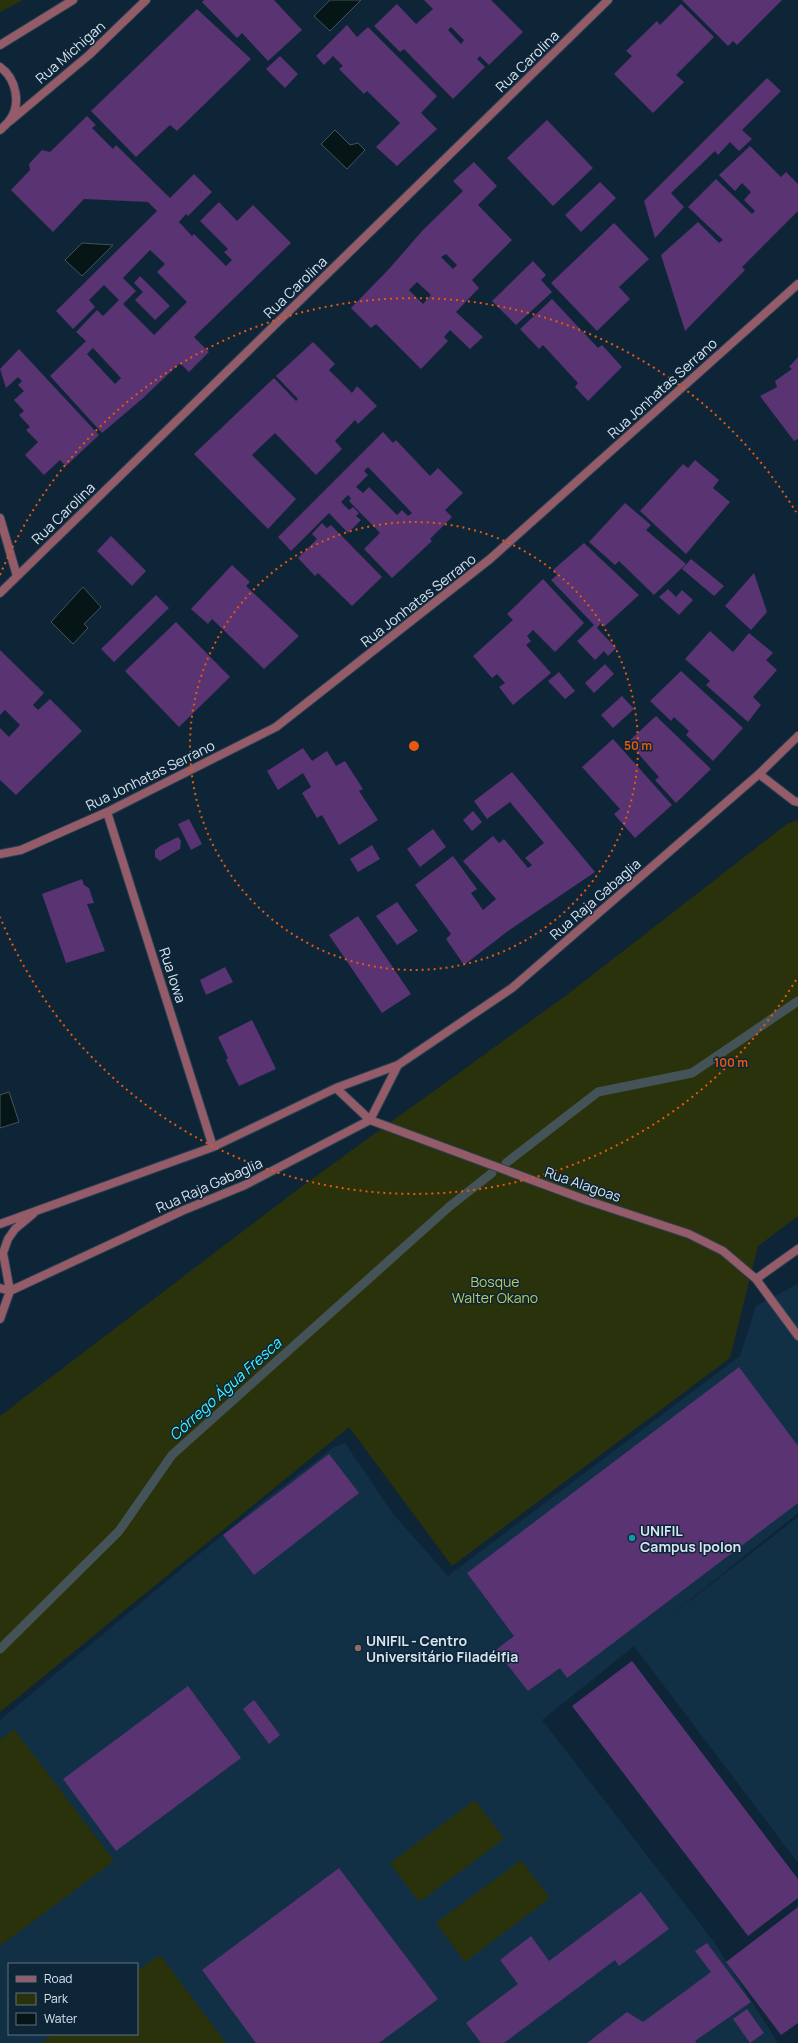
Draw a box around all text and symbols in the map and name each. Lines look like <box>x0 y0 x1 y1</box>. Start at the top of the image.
street label: Rua Michigan <box>31 16 109 88</box>
street label: Rua Carolina <box>491 26 563 96</box>
street label: Rua Carolina <box>259 252 331 322</box>
street label: Rua Jonhatas Serrano <box>603 334 721 442</box>
street label: Rua Carolina <box>27 478 99 548</box>
street label: Rua Jonhatas Serrano <box>356 549 480 651</box>
street label: Rua Jonhatas Serrano <box>82 735 218 815</box>
text: 50 m <box>624 737 652 754</box>
centre of rings <box>407 739 421 753</box>
street label: Rua Raja Gabaglia <box>545 854 645 944</box>
street label: Rua Iowa <box>155 945 191 1005</box>
text: 100 m <box>714 1054 748 1071</box>
street label: Rua Raja Gabaglia <box>153 1153 265 1217</box>
street label: Rua Alagoas <box>542 1162 624 1206</box>
park label: Bosque Walter Okano <box>452 1272 538 1307</box>
water label: Córrego Água Fresca <box>164 1332 286 1445</box>
place label: UNIFIL Campus Ipolon <box>640 1521 741 1556</box>
marker: UNIFIL Campus Ipolon <box>627 1533 637 1543</box>
place label: UNIFIL - Centro Universitário Filadélfia <box>366 1631 518 1666</box>
marker: UNIFIL - Centro Universitário Filadélfia <box>353 1643 363 1653</box>
legend <box>8 1963 138 2035</box>
text: Road <box>44 1970 72 1987</box>
text: Park <box>44 1990 69 2007</box>
text: Water <box>44 2010 78 2027</box>

